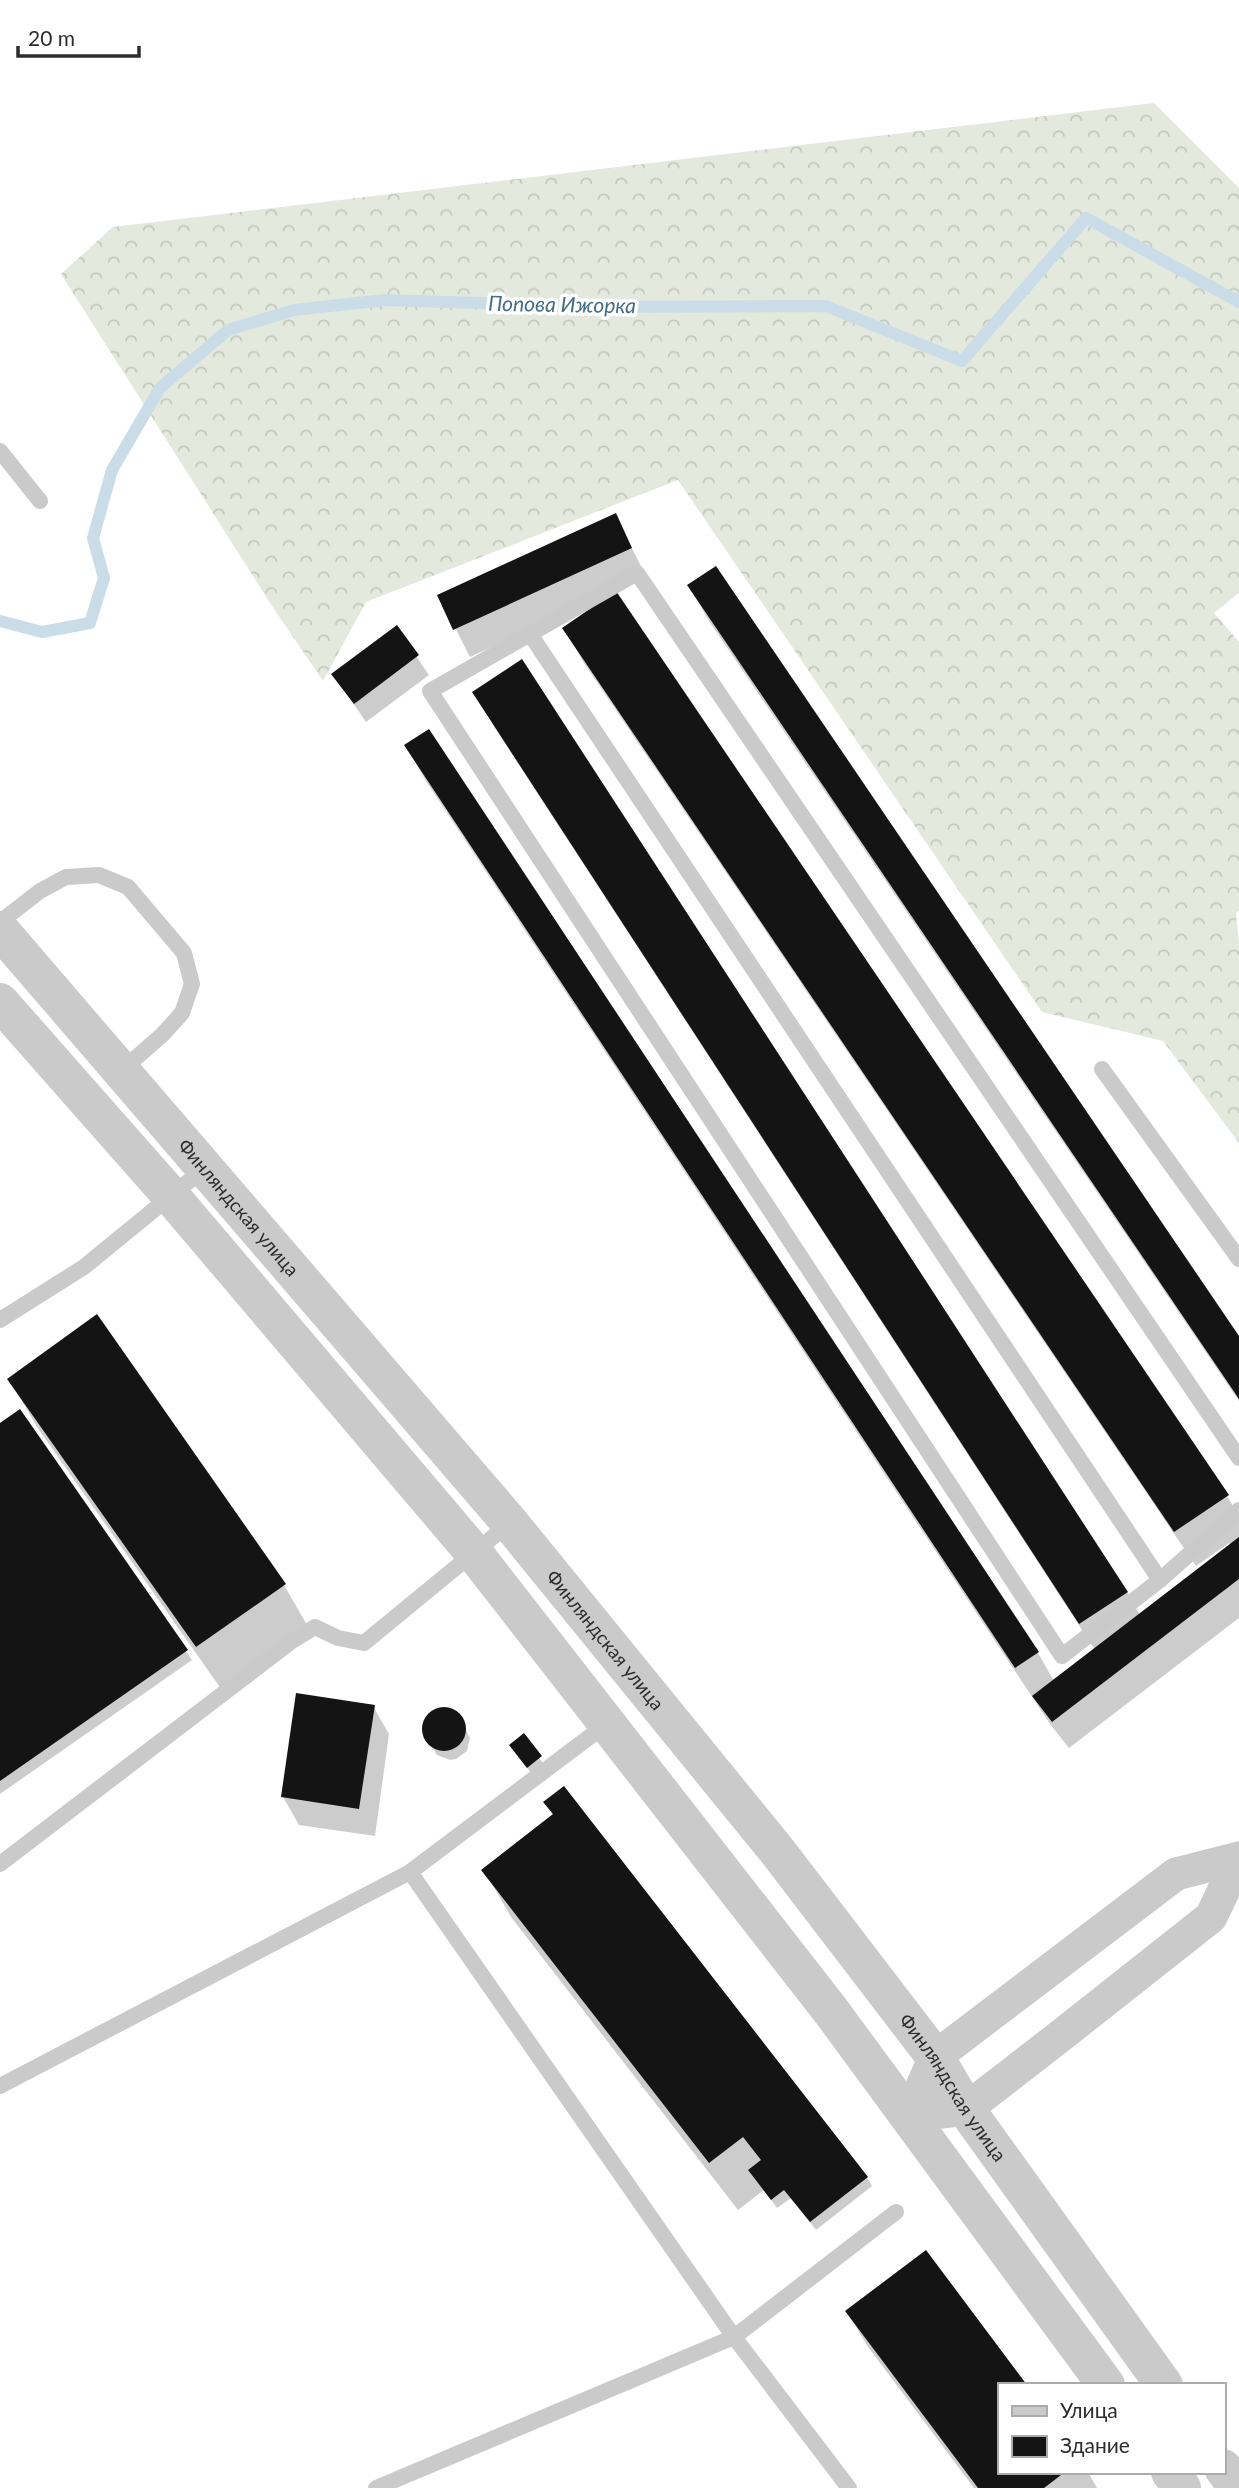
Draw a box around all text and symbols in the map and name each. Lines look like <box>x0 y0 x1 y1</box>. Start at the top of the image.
scale bar <box>18 14 138 58</box>
text: 20 m <box>28 25 75 50</box>
water label: Попова Ижорка <box>488 290 636 317</box>
street label: Финляндская улица <box>174 1134 304 1281</box>
street label: Финляндская улица <box>542 1565 669 1714</box>
street label: Финляндская улица <box>895 2009 1012 2165</box>
legend <box>998 2383 1225 2474</box>
text: Улица <box>1060 2397 1118 2422</box>
text: Здание <box>1060 2432 1130 2457</box>

